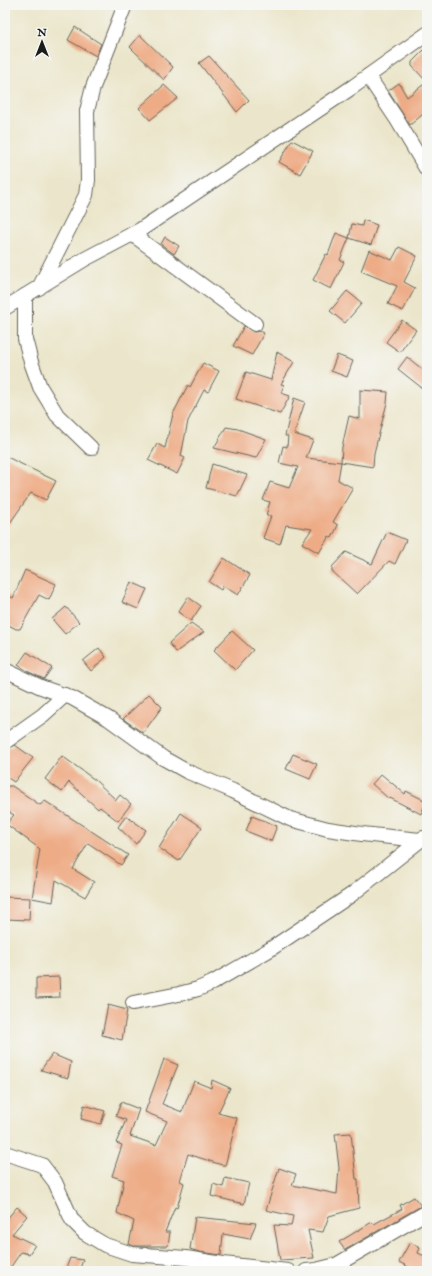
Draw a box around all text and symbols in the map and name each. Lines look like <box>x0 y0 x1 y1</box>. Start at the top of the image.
north arrow <box>22 22 62 62</box>
text: N <box>36 26 47 40</box>

